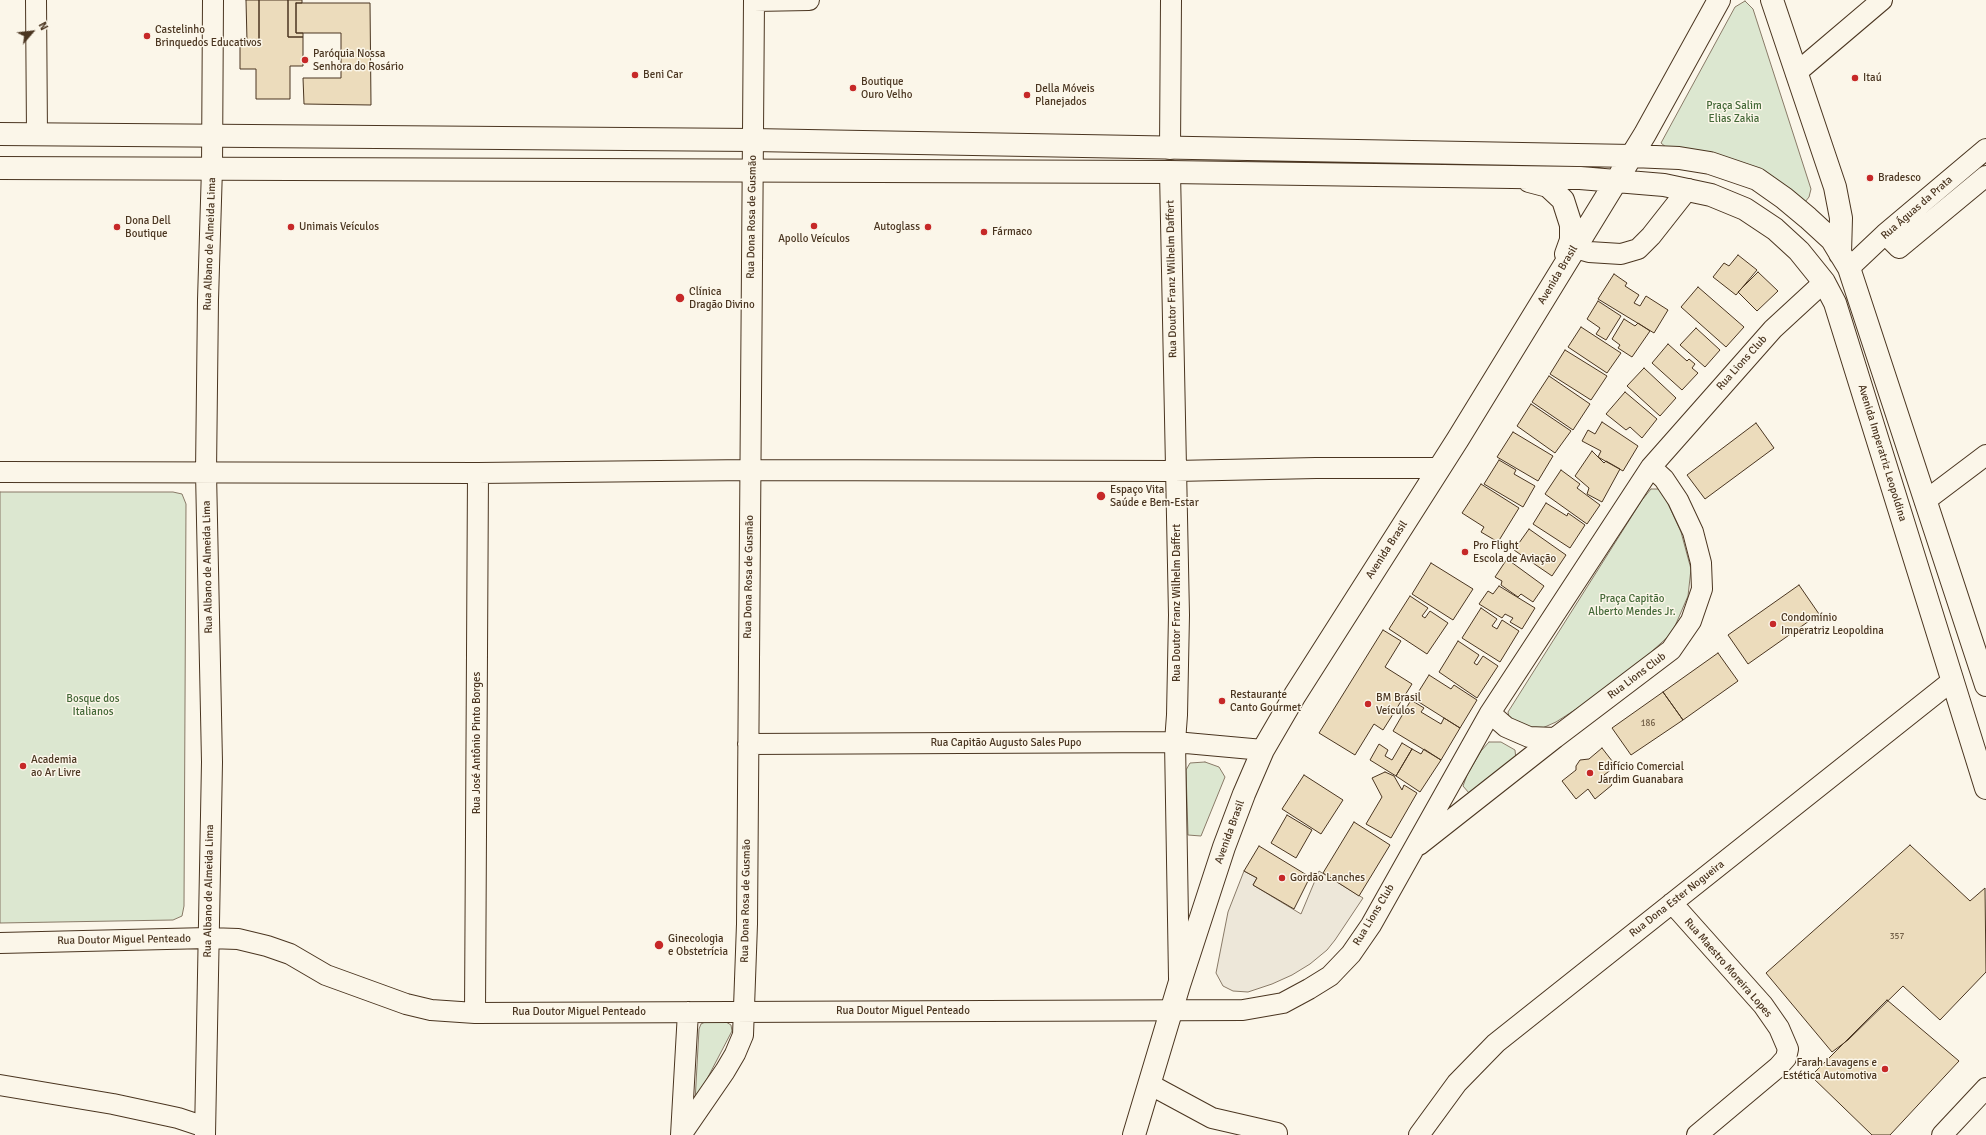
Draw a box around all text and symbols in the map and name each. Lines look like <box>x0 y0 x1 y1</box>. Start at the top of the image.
north arrow <box>12 12 52 52</box>
text: N <box>36 20 51 33</box>
place label: Castelinho Brinquedos Educativos <box>155 23 262 49</box>
marker: Castelinho Brinquedos Educativos <box>142 31 152 41</box>
place label: Paróquia Nossa Senhora do Rosário <box>313 47 404 73</box>
marker: Paróquia Nossa Senhora do Rosário <box>300 55 310 65</box>
place label: Beni Car <box>643 68 683 82</box>
marker: Beni Car <box>630 70 640 80</box>
place label: Itaú <box>1863 71 1882 85</box>
marker: Itaú <box>1850 73 1860 83</box>
place label: Boutique Ouro Velho <box>861 75 912 101</box>
place label: Della Móveis Planejados <box>1035 82 1095 108</box>
marker: Boutique Ouro Velho <box>848 83 858 93</box>
marker: Della Móveis Planejados <box>1022 90 1032 100</box>
park label: Praça Salim Elias Zakia <box>1706 99 1762 125</box>
street label: Rua Dona Rosa de Gusmão <box>744 155 760 279</box>
place label: Bradesco <box>1878 171 1921 185</box>
marker: Bradesco <box>1865 173 1875 183</box>
street label: Rua Águas da Prata <box>1879 173 1955 243</box>
street label: Rua Albano de Almeida Lima <box>201 177 219 311</box>
street label: Rua Doutor Franz Wilhelm Daffert <box>1164 200 1180 358</box>
place label: Dona Dell Boutique <box>125 214 171 240</box>
place label: Unimais Veículos <box>299 220 379 234</box>
place label: Autoglass <box>874 220 920 234</box>
marker: Apollo Veículos <box>809 221 819 231</box>
marker: Dona Dell Boutique <box>112 222 122 232</box>
marker: Unimais Veículos <box>286 222 296 232</box>
marker: Autoglass <box>923 222 933 232</box>
place label: Fármaco <box>992 225 1032 239</box>
marker: Fármaco <box>979 227 989 237</box>
place label: Apollo Veículos <box>778 232 850 246</box>
street label: Avenida Brasil <box>1535 243 1581 307</box>
place label: Clínica Dragão Divino <box>689 285 755 311</box>
marker: Clínica Dragão Divino <box>674 292 686 304</box>
street label: Rua Lions Club <box>1714 333 1770 393</box>
street label: Avenida Imperatriz Leopoldina <box>1855 383 1909 523</box>
place label: Espaço Vita Saúde e Bem-Estar <box>1110 483 1199 509</box>
marker: Espaço Vita Saúde e Bem-Estar <box>1095 490 1107 502</box>
street label: Rua Albano de Almeida Lima <box>200 500 216 634</box>
street label: Rua Dona Rosa de Gusmão <box>741 515 757 639</box>
street label: Avenida Brasil <box>1363 518 1411 582</box>
street label: Rua Doutor Franz Wilhelm Daffert <box>1170 524 1184 682</box>
place label: Pro Flight Escola de Aviação <box>1473 539 1556 565</box>
marker: Pro Flight Escola de Aviação <box>1460 547 1470 557</box>
park label: Praça Capitão Alberto Mendes Jr. <box>1588 592 1676 618</box>
place label: Condomínio Imperatriz Leopoldina <box>1781 611 1884 637</box>
marker: Condomínio Imperatriz Leopoldina <box>1768 619 1778 629</box>
street label: Rua Lions Club <box>1605 650 1669 702</box>
street label: Rua José Antônio Pinto Borges <box>470 672 484 814</box>
place label: Restaurante Canto Gourmet <box>1230 688 1301 714</box>
place label: BM Brasil Veículos <box>1376 691 1421 717</box>
park label: Bosque dos Italianos <box>66 692 120 718</box>
marker: Restaurante Canto Gourmet <box>1217 696 1227 706</box>
marker: BM Brasil Veículos <box>1363 699 1373 709</box>
house number: 186 <box>1641 719 1655 729</box>
street label: Rua Capitão Augusto Sales Pupo <box>930 736 1082 750</box>
place label: Academia ao Ar Livre <box>31 753 81 779</box>
place label: Edifício Comercial Jardim Guanabara <box>1598 760 1684 786</box>
marker: Academia ao Ar Livre <box>18 761 28 771</box>
marker: Edifício Comercial Jardim Guanabara <box>1585 768 1595 778</box>
street label: Avenida Brasil <box>1212 798 1248 866</box>
street label: Rua Albano de Almeida Lima <box>201 824 217 958</box>
street label: Rua Dona Rosa de Gusmão <box>738 839 754 963</box>
street label: Rua Dona Ester Nogueira <box>1627 858 1727 940</box>
place label: Gordão Lanches <box>1290 871 1365 885</box>
marker: Gordão Lanches <box>1277 873 1287 883</box>
street label: Rua Lions Club <box>1350 882 1398 948</box>
street label: Rua Maestro Moreira Lopes <box>1681 916 1775 1020</box>
street label: Rua Doutor Miguel Penteado <box>57 932 191 948</box>
place label: Ginecologia e Obstetrícia <box>668 932 728 958</box>
house number: 357 <box>1890 932 1904 942</box>
marker: Ginecologia e Obstetrícia <box>653 939 665 951</box>
street label: Rua Doutor Miguel Penteado <box>836 1004 970 1018</box>
street label: Rua Doutor Miguel Penteado <box>512 1005 646 1019</box>
place label: Farah Lavagens e Estética Automotiva <box>1783 1056 1877 1082</box>
marker: Farah Lavagens e Estética Automotiva <box>1880 1064 1890 1074</box>

